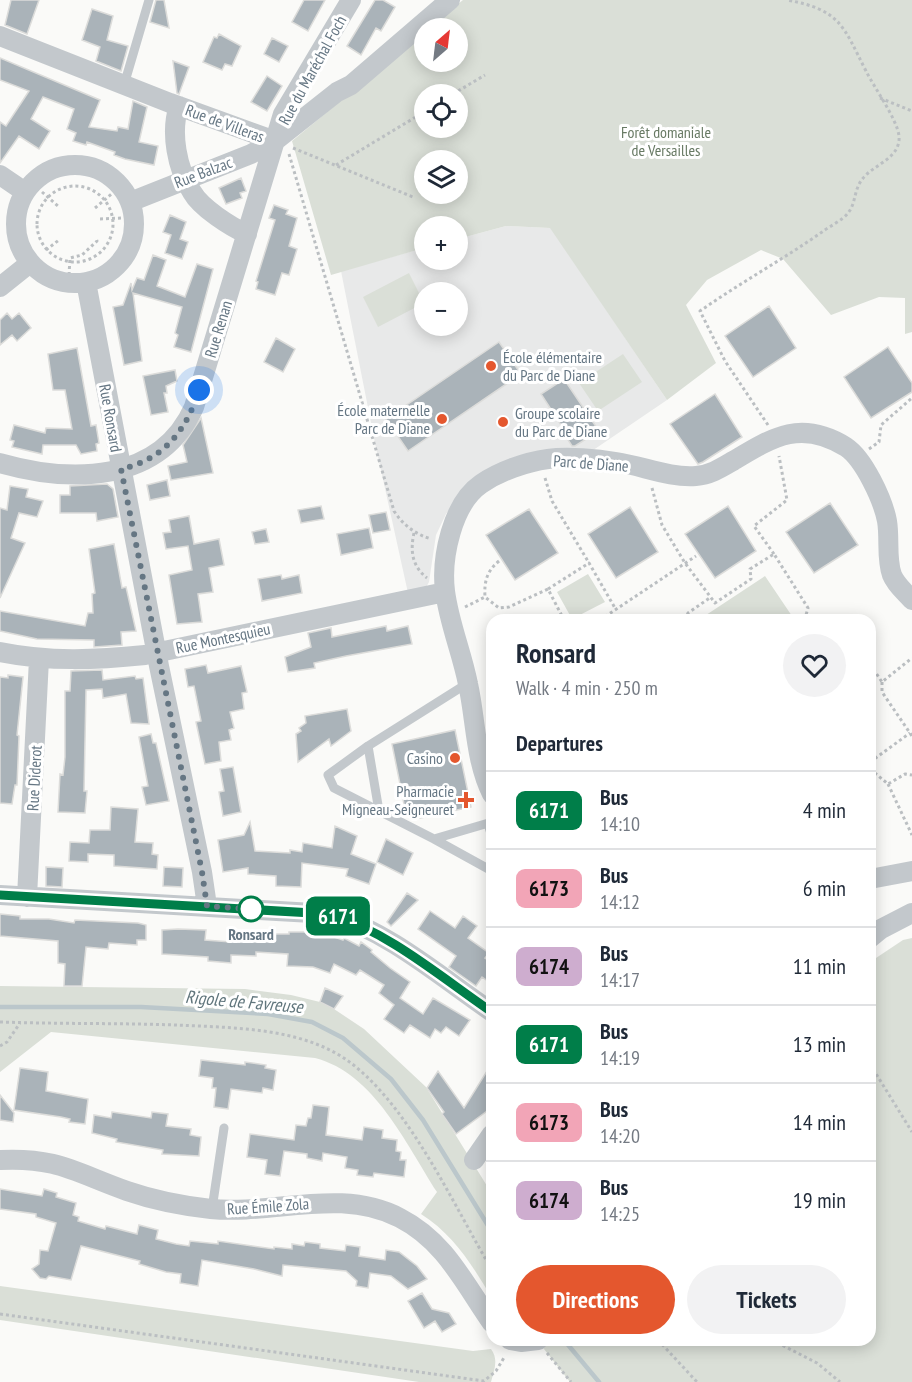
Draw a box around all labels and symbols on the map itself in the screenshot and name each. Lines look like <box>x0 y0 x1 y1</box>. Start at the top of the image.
street label: Rue du Maréchal Foch <box>274 12 350 128</box>
north arrow <box>414 18 468 72</box>
street label: Rue de Villeras <box>183 100 267 146</box>
park label: Forêt domaniale de Versailles <box>621 122 711 160</box>
street label: Rue Balzac <box>171 152 235 192</box>
street label: Rue Renan <box>200 298 236 360</box>
place label: École élémentaire du Parc de Diane <box>503 347 602 385</box>
marker: École élémentaire du Parc de Diane <box>484 359 498 373</box>
your location <box>184 375 214 405</box>
street label: Rue Ronsard <box>95 382 127 454</box>
place label: École maternelle Parc de Diane <box>337 400 430 438</box>
place label: Groupe scolaire du Parc de Diane <box>515 403 607 441</box>
marker: École maternelle Parc de Diane <box>435 412 449 426</box>
marker: Groupe scolaire du Parc de Diane <box>496 415 510 429</box>
street label: Parc de Diane <box>553 450 629 476</box>
street label: Rue Montesquieu <box>174 618 272 658</box>
street label: Rue Diderot <box>22 744 46 811</box>
place label: Casino <box>407 748 443 768</box>
marker: Casino <box>448 751 462 765</box>
place label: Pharmacie Migneau-Seigneuret <box>342 781 455 819</box>
marker: Pharmacie Migneau-Seigneuret <box>459 793 473 807</box>
marker: Ronsard <box>238 896 264 922</box>
line badge: 6171 <box>296 896 380 936</box>
place label: Ronsard <box>228 924 274 944</box>
water label: Rigole de Favreuse <box>184 985 305 1018</box>
street label: Rue Émile Zola <box>226 1193 310 1219</box>

